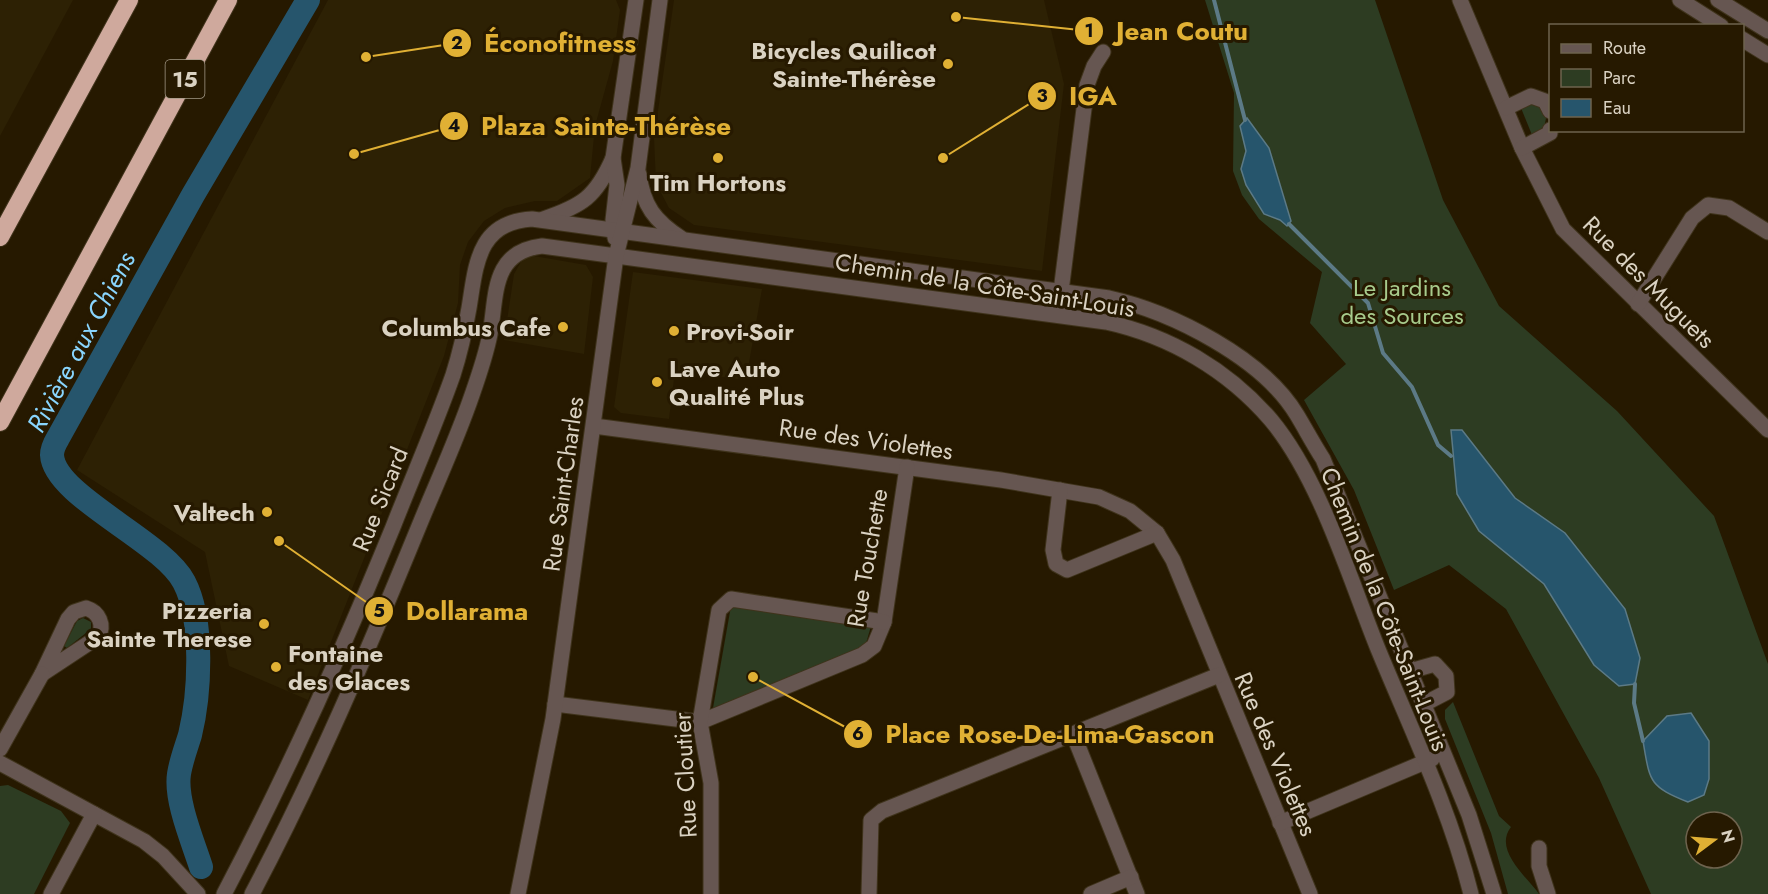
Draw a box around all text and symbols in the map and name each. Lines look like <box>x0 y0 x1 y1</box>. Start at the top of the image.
callout: Jean Coutu <box>1074 9 1260 53</box>
text: Jean Coutu <box>1111 12 1248 50</box>
text: 1 <box>1084 18 1094 44</box>
callout: Éconofitness <box>442 21 648 65</box>
text: Éconofitness <box>484 24 636 62</box>
legend <box>1549 24 1744 132</box>
text: 2 <box>451 30 463 56</box>
place label: Bicycles Quilicot Sainte-Thérèse <box>751 33 936 96</box>
text: Route <box>1603 35 1646 61</box>
marker: Bicycles Quilicot Sainte-Thérèse <box>941 57 955 71</box>
road number: 15 <box>166 60 204 98</box>
text: Parc <box>1603 65 1636 91</box>
callout: IGA <box>1027 74 1129 118</box>
text: IGA <box>1069 77 1118 115</box>
text: 3 <box>1036 83 1048 109</box>
text: Eau <box>1603 95 1631 121</box>
callout: Plaza Sainte-Thérèse <box>439 104 743 148</box>
text: Plaza Sainte-Thérèse <box>481 107 731 145</box>
text: 4 <box>448 113 460 139</box>
marker: Tim Hortons <box>711 151 725 165</box>
place label: Tim Hortons <box>650 165 786 200</box>
street label: Rue des Muguets <box>1575 208 1723 356</box>
water label: Rivière aux Chiens <box>17 244 145 439</box>
street label: Chemin de la Côte-Saint-Louis <box>833 244 1137 326</box>
park label: Le Jardins des Sources <box>1340 270 1464 333</box>
place label: Columbus Cafe <box>382 310 551 345</box>
place label: Provi-Soir <box>686 314 794 349</box>
marker: Columbus Cafe <box>556 320 570 334</box>
marker: Provi-Soir <box>667 324 681 338</box>
place label: Lave Auto Qualité Plus <box>669 351 804 414</box>
marker: Lave Auto Qualité Plus <box>650 375 664 389</box>
street label: Rue Saint-Charles <box>533 394 593 574</box>
street label: Rue des Violettes <box>777 409 955 469</box>
street label: Rue Sicard <box>343 441 417 557</box>
street label: Chemin de la Côte-Saint-Louis <box>1312 462 1458 756</box>
street label: Rue Touchette <box>838 486 896 630</box>
place label: Valtech <box>172 495 255 530</box>
marker: Valtech <box>260 505 274 519</box>
callout: Dollarama <box>364 589 540 633</box>
text: Dollarama <box>406 592 528 630</box>
place label: Pizzeria Sainte Therese <box>86 593 252 656</box>
text: 5 <box>373 598 385 624</box>
marker: Pizzeria Sainte Therese <box>257 617 271 631</box>
place label: Fontaine des Glaces <box>288 636 410 699</box>
marker: Fontaine des Glaces <box>269 660 283 674</box>
street label: Rue des Violettes <box>1226 667 1326 841</box>
street label: Rue Cloutier <box>664 710 706 839</box>
callout: Place Rose-De-Lima-Gascon <box>843 712 1227 756</box>
text: Place Rose-De-Lima-Gascon <box>885 715 1215 753</box>
text: 6 <box>852 721 864 747</box>
north arrow <box>1684 810 1744 870</box>
text: N <box>1715 827 1741 845</box>

